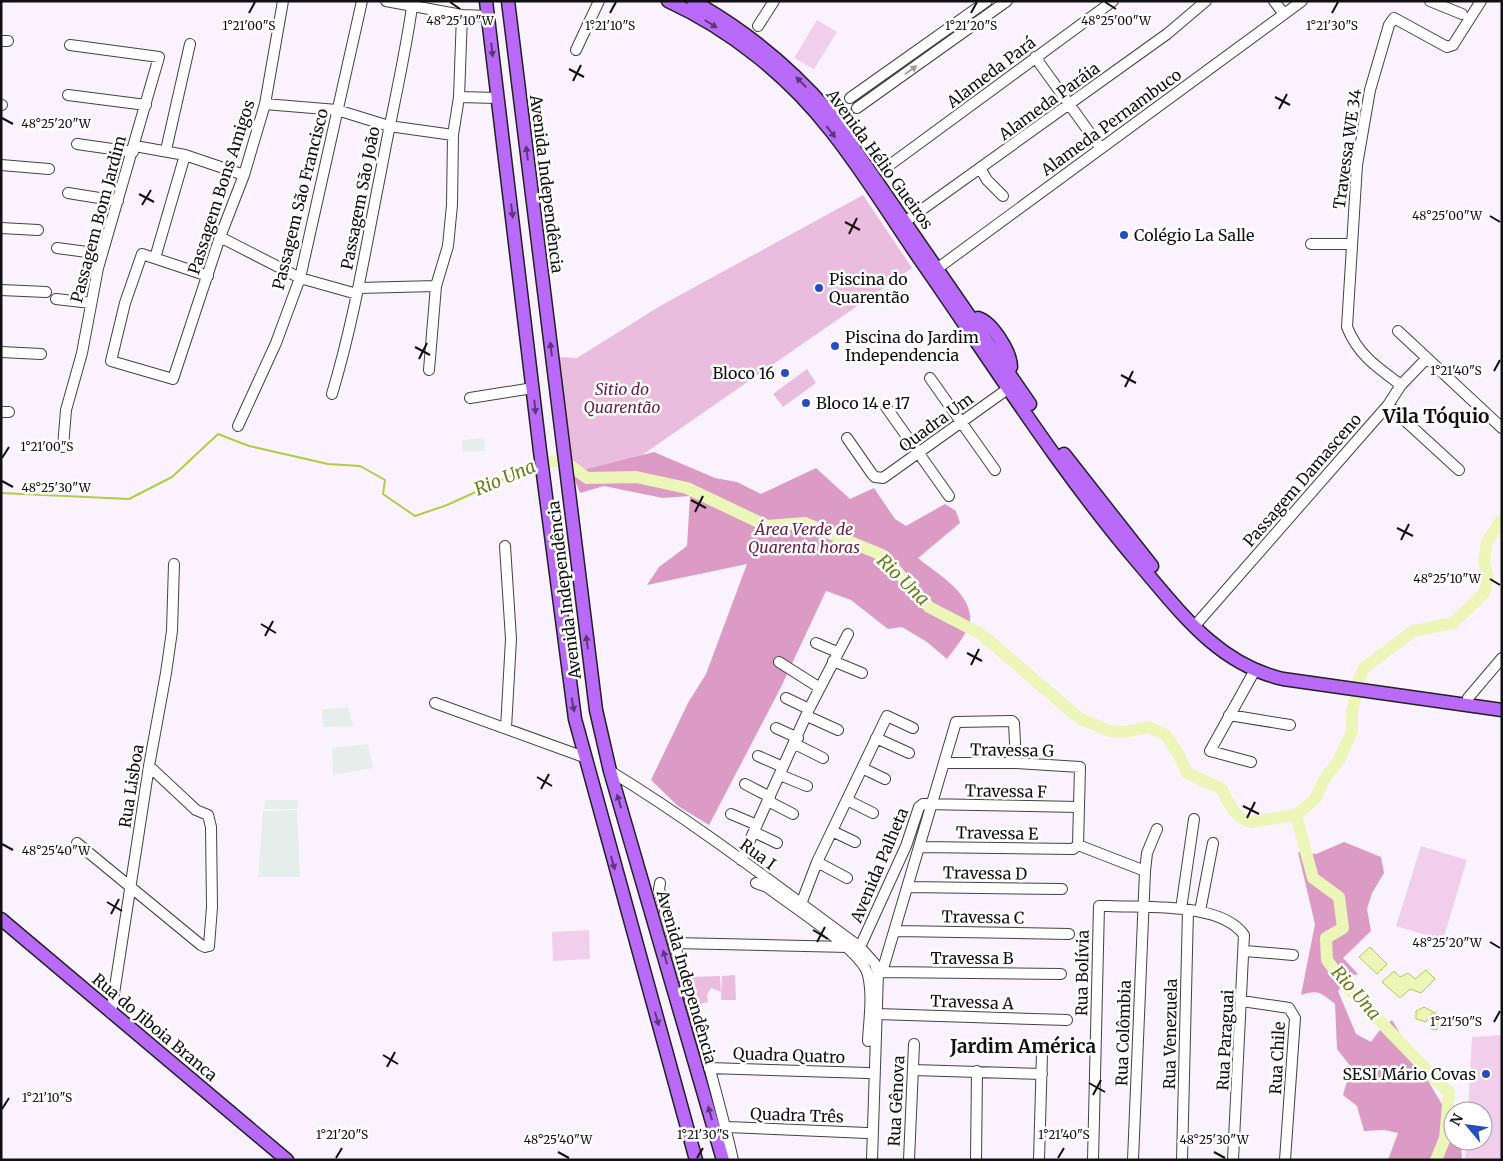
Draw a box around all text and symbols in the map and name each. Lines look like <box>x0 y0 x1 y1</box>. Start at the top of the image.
text: 48°25'10"W <box>426 13 495 28</box>
text: 48°25'00"W <box>1081 13 1152 28</box>
text: 1°21'00"S <box>223 18 275 33</box>
text: 1°21'10"S <box>585 18 635 33</box>
text: 1°21'20"S <box>945 18 997 33</box>
text: 1°21'30"S <box>1306 18 1358 33</box>
one-way arrow <box>704 19 718 28</box>
street label: Alameda Pará <box>942 32 1040 112</box>
one-way arrow <box>488 42 496 58</box>
street label: Alameda Paráia <box>994 57 1104 145</box>
street label: Alameda Pernambuco <box>1036 64 1185 180</box>
one-way arrow <box>904 65 918 75</box>
one-way arrow <box>796 77 808 89</box>
street label: Avenida Hélio Gueiros <box>822 84 938 233</box>
street label: Travessa WE 34 <box>1329 87 1365 210</box>
street label: Avenida Independência <box>526 93 568 275</box>
street label: Passagem Bons Amigos <box>183 97 259 277</box>
street label: Passagem São Francisco <box>268 106 332 292</box>
text: 48°25'20"W <box>21 116 92 131</box>
street label: Passagem São João <box>336 125 384 271</box>
one-way arrow <box>826 125 837 138</box>
street label: Passagem Bom Jardim <box>66 133 130 305</box>
one-way arrow <box>523 145 531 161</box>
one-way arrow <box>508 203 516 219</box>
text: 48°25'00"W <box>1412 208 1483 223</box>
place label: Colégio La Salle <box>1134 225 1254 245</box>
marker: Colégio La Salle <box>1118 229 1130 241</box>
place label: Piscina do Quarentão <box>829 269 909 307</box>
marker: Piscina do Quarentão <box>813 282 825 294</box>
place label: Piscina do Jardim Independencia <box>845 327 979 365</box>
marker: Piscina do Jardim Independencia <box>829 340 841 352</box>
one-way arrow <box>547 341 555 357</box>
place label: Bloco 16 <box>712 363 775 383</box>
text: 1°21'40"S <box>1430 363 1482 378</box>
marker: Bloco 16 <box>779 367 791 379</box>
park label: Sitio do Quarentão <box>584 379 660 417</box>
street label: Quadra Um <box>895 388 977 456</box>
place label: Bloco 14 e 17 <box>816 393 910 413</box>
marker: Bloco 14 e 17 <box>800 397 812 409</box>
one-way arrow <box>531 399 539 415</box>
district label: Vila Tóquio <box>1382 404 1489 428</box>
street label: Passagem Damasceno <box>1239 409 1365 551</box>
text: 1°21'00"S <box>21 439 73 454</box>
water label: Rio Una <box>471 454 539 501</box>
text: 48°25'30"W <box>21 480 92 495</box>
street label: Avenida Independência <box>543 499 585 681</box>
park label: Área Verde de Quarenta horas <box>748 519 860 557</box>
water label: Rio Una <box>872 549 934 610</box>
text: 48°25'10"W <box>1413 571 1482 586</box>
one-way arrow <box>583 633 591 649</box>
one-way arrow <box>570 698 578 714</box>
street label: Travessa G <box>970 739 1054 761</box>
street label: Rua Lisboa <box>115 742 148 829</box>
street label: Travessa F <box>965 780 1047 802</box>
one-way arrow <box>615 793 623 808</box>
street label: Avenida Palheta <box>845 804 912 926</box>
street label: Travessa E <box>956 822 1039 844</box>
street label: Rua I <box>736 834 780 874</box>
text: 48°25'40"W <box>22 843 91 858</box>
one-way arrow <box>610 855 618 870</box>
street label: Travessa D <box>943 862 1027 884</box>
street label: Avenida Independência <box>652 887 721 1066</box>
street label: Travessa C <box>941 906 1025 928</box>
street label: Rua Bolívia <box>1071 929 1093 1016</box>
text: 48°25'20"W <box>1412 935 1483 950</box>
street label: Travessa B <box>931 948 1014 968</box>
one-way arrow <box>661 949 669 964</box>
water label: Rio Una <box>1327 961 1386 1025</box>
street label: Rua do Jiboia Branca <box>88 969 222 1085</box>
street label: Rua Venezuela <box>1159 978 1181 1090</box>
street label: Rua Colômbia <box>1111 979 1135 1086</box>
street label: Rua Paraguai <box>1212 989 1238 1091</box>
street label: Travessa A <box>930 991 1015 1013</box>
one-way arrow <box>653 1012 661 1027</box>
text: 1°21'50"S <box>1430 1014 1482 1029</box>
street label: Rua Chile <box>1265 1021 1289 1095</box>
district label: Jardim América <box>949 1034 1096 1058</box>
street label: Quadra Quatro <box>733 1043 845 1067</box>
street label: Rua Gênova <box>884 1055 908 1147</box>
place label: SESI Mário Covas <box>1343 1064 1476 1084</box>
marker: SESI Mário Covas <box>1480 1068 1492 1080</box>
text: 1°21'10"S <box>22 1090 72 1105</box>
north arrow <box>1443 1101 1493 1151</box>
street label: Quadra Três <box>750 1103 844 1127</box>
one-way arrow <box>705 1105 713 1120</box>
text: N <box>1446 1110 1467 1129</box>
text: 1°21'20"S <box>316 1127 368 1142</box>
text: 1°21'30"S <box>677 1127 729 1142</box>
text: 1°21'40"S <box>1038 1127 1090 1142</box>
text: 48°25'40"W <box>524 1132 593 1147</box>
text: 48°25'30"W <box>1179 1132 1250 1147</box>

